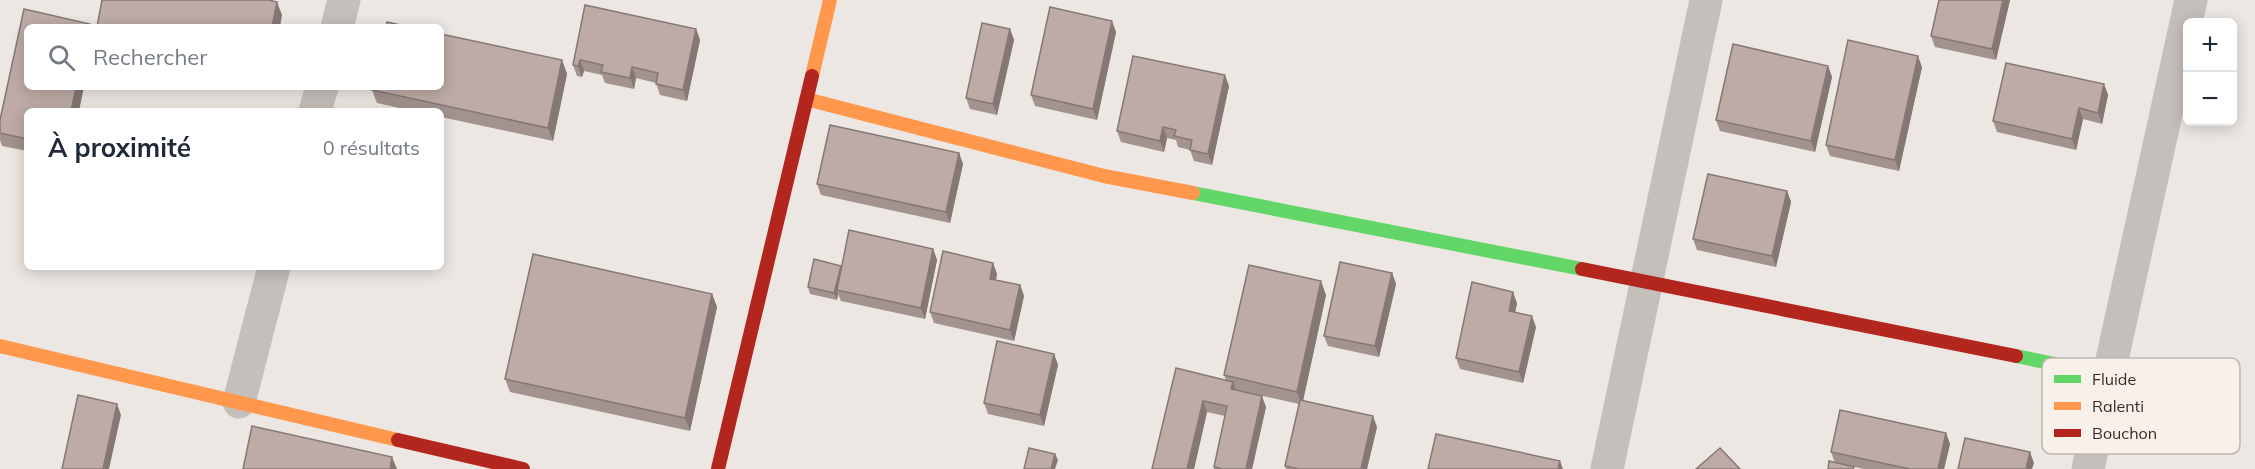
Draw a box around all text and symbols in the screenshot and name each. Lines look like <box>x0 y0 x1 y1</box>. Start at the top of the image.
map controls <box>2183 18 2237 126</box>
button: + <box>2183 18 2237 72</box>
search box <box>24 24 444 90</box>
icon: search <box>45 41 78 74</box>
text: Rechercher <box>93 43 207 71</box>
button: − <box>2183 72 2237 126</box>
text: À proximité <box>48 131 191 164</box>
text: 0 résultats <box>323 135 420 160</box>
legend <box>2042 358 2240 454</box>
text: Fluide <box>2092 369 2136 389</box>
text: Ralenti <box>2092 396 2144 416</box>
text: Bouchon <box>2092 423 2157 443</box>

